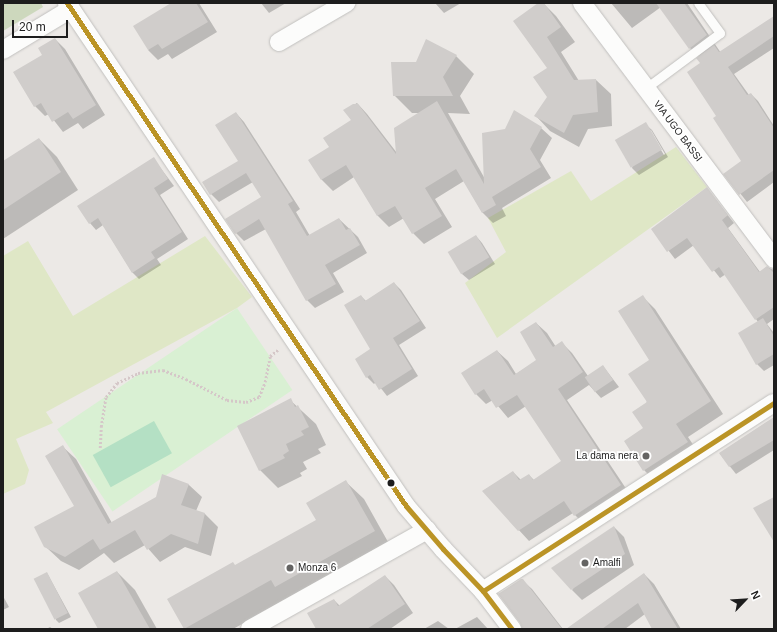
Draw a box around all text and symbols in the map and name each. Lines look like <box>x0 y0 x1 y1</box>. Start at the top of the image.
scale bar <box>14 12 70 38</box>
text: 20 m <box>19 20 46 34</box>
street label: VIA UGO BASSI <box>651 98 705 164</box>
place label: La dama nera <box>576 450 638 462</box>
marker: La dama nera <box>641 451 651 461</box>
unlabelled marker <box>386 478 396 488</box>
place label: Amalfi <box>593 557 621 569</box>
marker: Amalfi <box>580 558 590 568</box>
place label: Monza 6 <box>298 562 336 574</box>
marker: Monza 6 <box>285 563 295 573</box>
north arrow <box>725 580 765 620</box>
text: N <box>749 589 763 601</box>

